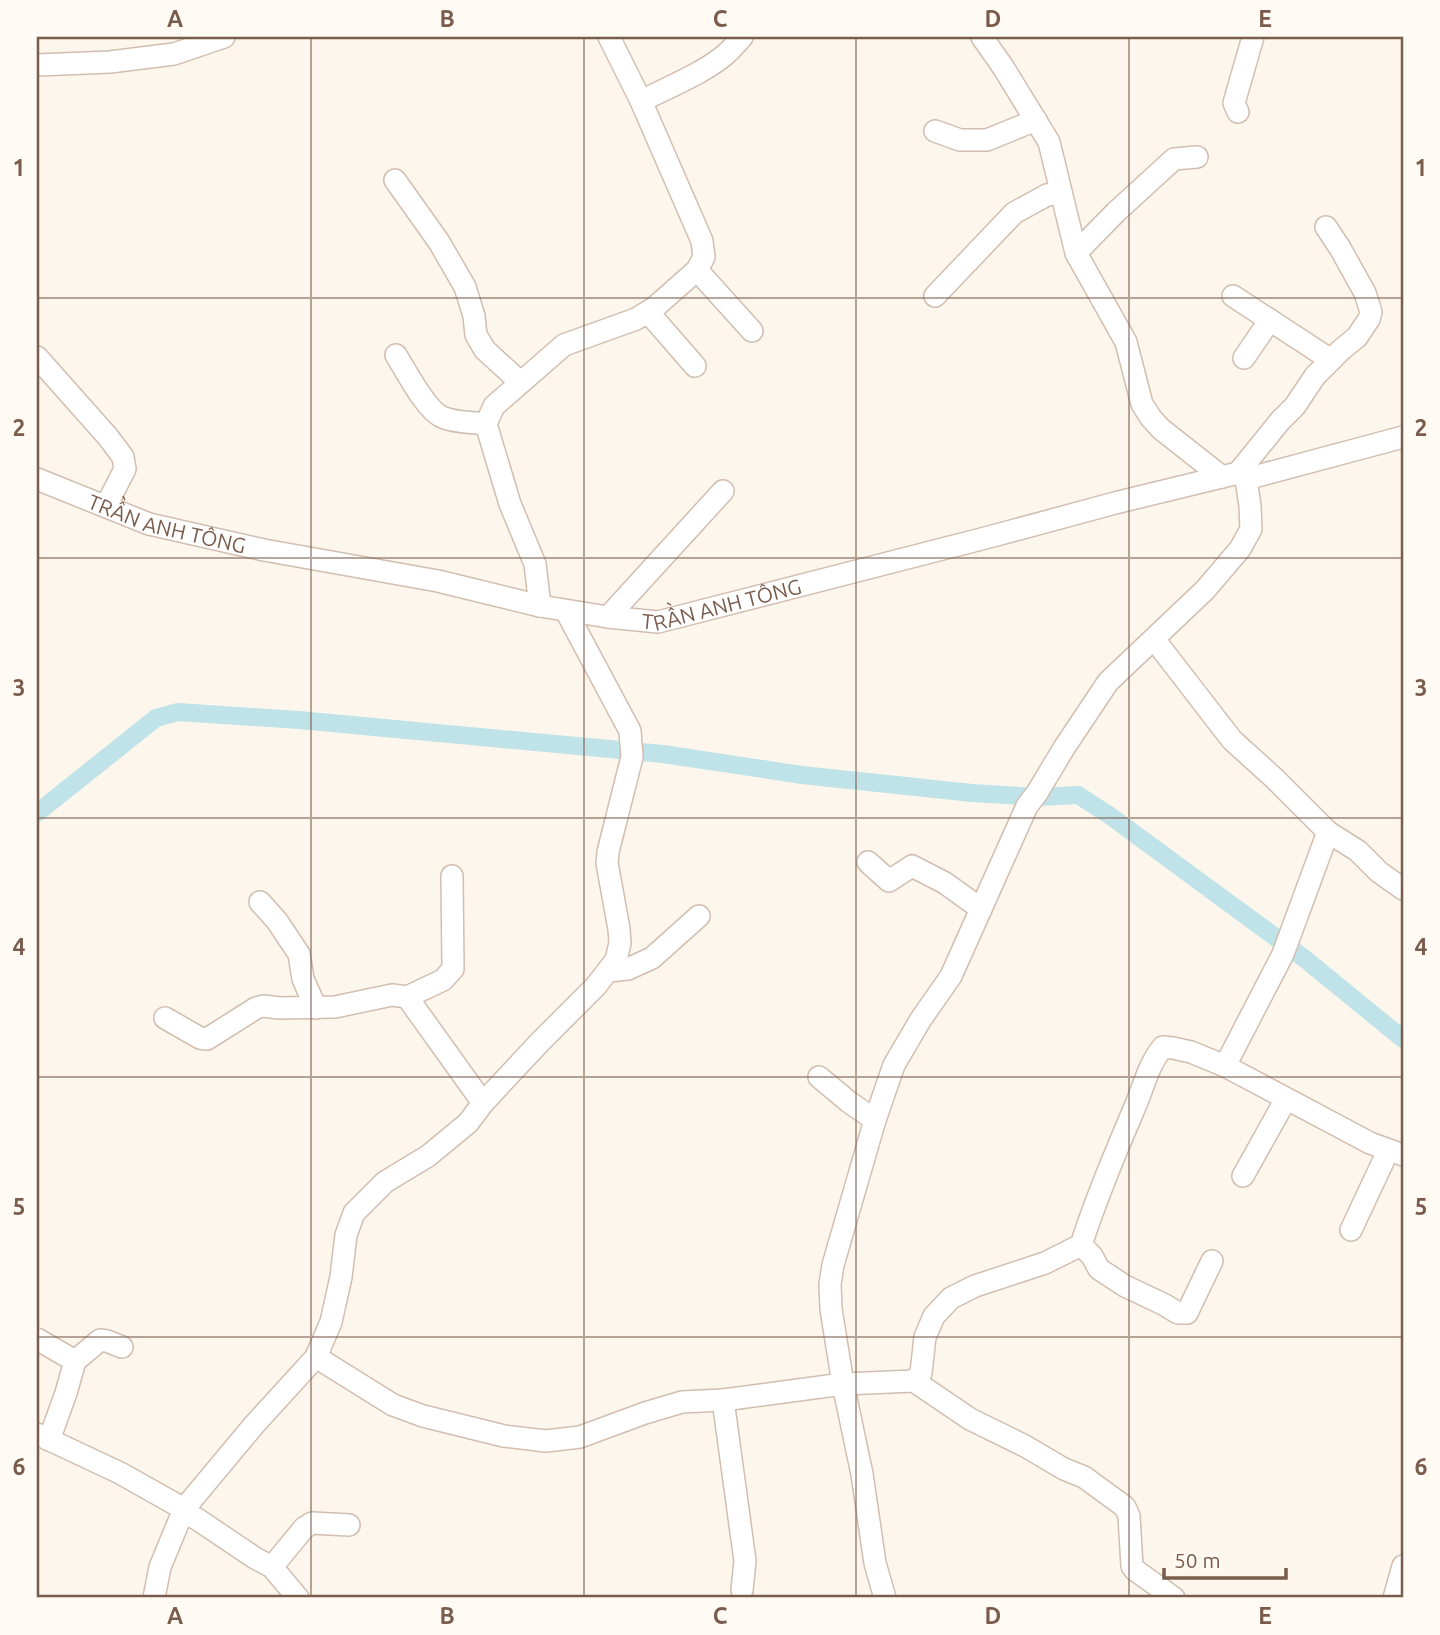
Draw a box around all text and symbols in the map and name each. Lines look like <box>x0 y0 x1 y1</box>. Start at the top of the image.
text: A <box>167 6 183 31</box>
text: B <box>439 6 455 31</box>
text: C <box>713 6 728 31</box>
text: D <box>985 6 1001 31</box>
text: E <box>1258 6 1272 31</box>
text: 1 <box>13 155 25 180</box>
text: 1 <box>1415 155 1427 180</box>
text: 2 <box>13 415 25 440</box>
text: 2 <box>1415 415 1427 440</box>
street label: TRẦN ANH TÔNG <box>85 489 248 558</box>
street label: TRẦN ANH TÔNG <box>641 574 804 635</box>
text: 3 <box>13 675 25 700</box>
text: 3 <box>1415 675 1427 700</box>
text: 4 <box>13 934 26 959</box>
text: 4 <box>1415 934 1428 959</box>
text: 5 <box>13 1194 25 1219</box>
text: 5 <box>1415 1194 1427 1219</box>
text: 6 <box>13 1454 26 1479</box>
text: 6 <box>1415 1454 1428 1479</box>
scale bar <box>1164 1537 1286 1581</box>
text: 50 m <box>1174 1548 1221 1572</box>
text: A <box>167 1603 183 1628</box>
text: B <box>439 1603 455 1628</box>
text: C <box>713 1603 728 1628</box>
text: D <box>985 1603 1001 1628</box>
text: E <box>1258 1603 1272 1628</box>

